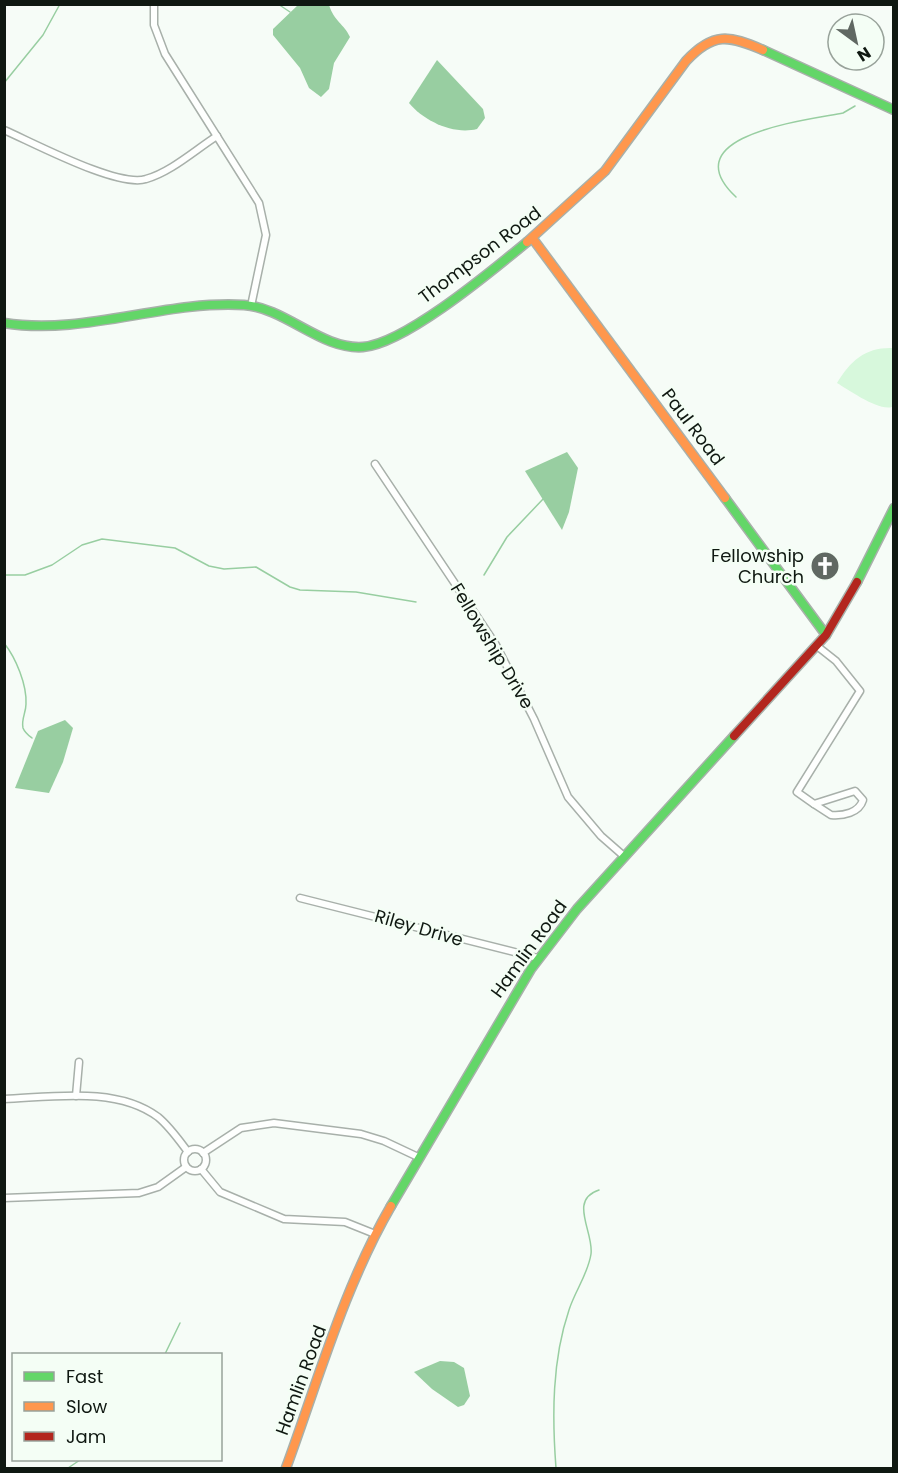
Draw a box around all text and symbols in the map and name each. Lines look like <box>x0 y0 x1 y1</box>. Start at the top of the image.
north arrow <box>826 12 886 72</box>
text: N <box>853 41 875 67</box>
street label: Thompson Road <box>413 200 546 309</box>
street label: Paul Road <box>656 383 731 470</box>
place label: Fellowship Church <box>711 543 804 589</box>
church icon: Fellowship Church <box>809 550 841 582</box>
street label: Fellowship Drive <box>445 578 540 713</box>
street label: Hamlin Road <box>485 895 573 1003</box>
street label: Riley Drive <box>372 903 466 952</box>
street label: Hamlin Road <box>269 1321 332 1438</box>
legend <box>12 1353 222 1461</box>
text: Fast <box>66 1364 103 1389</box>
text: Slow <box>66 1394 108 1419</box>
text: Jam <box>66 1424 106 1449</box>

